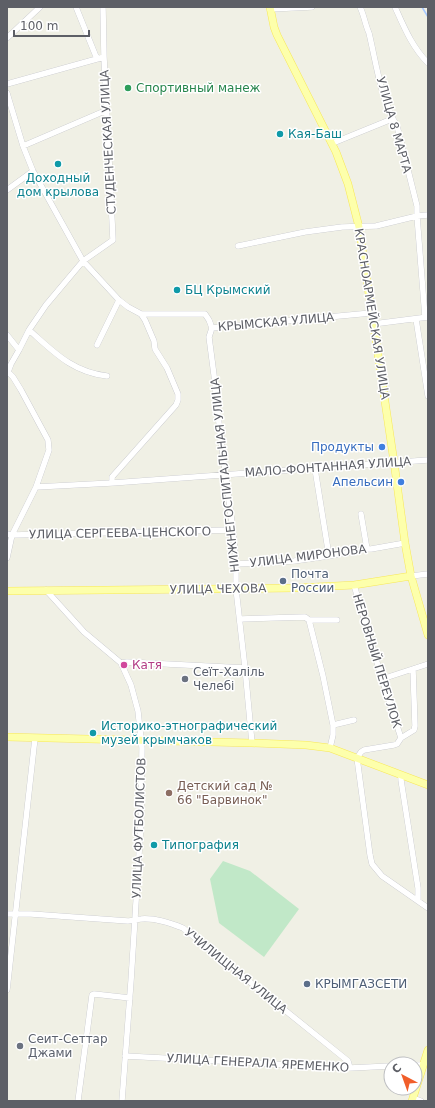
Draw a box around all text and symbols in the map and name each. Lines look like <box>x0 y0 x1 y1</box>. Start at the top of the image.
scale bar <box>14 12 89 38</box>
text: 100 m <box>20 19 58 33</box>
street label: СТУДЕНЧЕСКАЯ УЛИЦА <box>97 68 119 215</box>
street label: УЛИЦА 8 МАРТА <box>374 75 415 175</box>
place label: Спортивный манеж <box>136 81 261 95</box>
marker: Спортивный манеж <box>123 83 133 93</box>
place label: Кая-Баш <box>288 127 342 141</box>
marker: Кая-Баш <box>275 129 285 139</box>
marker: Доходный дом крылова <box>53 159 63 169</box>
place label: Доходный дом крылова <box>17 171 99 199</box>
street label: КРАСНОАРМЕЙСКАЯ УЛИЦА <box>352 227 394 401</box>
place label: БЦ Крымский <box>185 283 270 297</box>
marker: БЦ Крымский <box>172 285 182 295</box>
street label: КРЫМСКАЯ УЛИЦА <box>217 310 336 334</box>
street label: НИЖНЕГОСПИТАЛЬНАЯ УЛИЦА <box>208 376 242 573</box>
place label: Продукты <box>311 440 374 454</box>
marker: Продукты <box>377 442 387 452</box>
street label: МАЛО-ФОНТАННАЯ УЛИЦА <box>244 454 413 480</box>
place label: Апельсин <box>333 475 393 489</box>
marker: Апельсин <box>396 477 406 487</box>
street label: УЛИЦА СЕРГЕЕВА-ЦЕНСКОГО <box>29 524 211 542</box>
street label: УЛИЦА МИРОНОВА <box>249 542 368 570</box>
place label: Почта России <box>291 567 334 595</box>
marker: Почта России <box>278 576 288 586</box>
street label: УЛИЦА ЧЕХОВА <box>170 581 267 597</box>
street label: НЕРОВНЫЙ ПЕРЕУЛОК <box>350 592 405 730</box>
place label: Катя <box>132 658 162 672</box>
marker: Катя <box>119 660 129 670</box>
place label: Сеїт-Халіль Челебі <box>193 665 265 693</box>
marker: Сеїт-Халіль Челебі <box>180 674 190 684</box>
place label: Историко-этнографический музей крымчаков <box>101 719 277 747</box>
marker: Историко-этнографический музей крымчаков <box>88 728 98 738</box>
street label: УЛИЦА ФУТБОЛИСТОВ <box>130 757 148 899</box>
place label: Детский сад № 66 "Барвинок" <box>177 779 273 807</box>
marker: Детский сад № 66 "Барвинок" <box>164 788 174 798</box>
place label: Типография <box>161 838 239 852</box>
marker: Типография <box>149 840 159 850</box>
street label: УЧИЛИЩНАЯ УЛИЦА <box>182 925 291 1017</box>
place label: КРЫМГАЗСЕТИ <box>315 977 407 991</box>
marker: КРЫМГАЗСЕТИ <box>302 979 312 989</box>
place label: Сеит-Сеттар Джами <box>28 1032 108 1060</box>
marker: Сеит-Сеттар Джами <box>15 1041 25 1051</box>
street label: УЛИЦА ГЕНЕРАЛА ЯРЕМЕНКО <box>166 1051 350 1075</box>
north arrow <box>383 1056 423 1096</box>
text: С <box>389 1061 404 1076</box>

